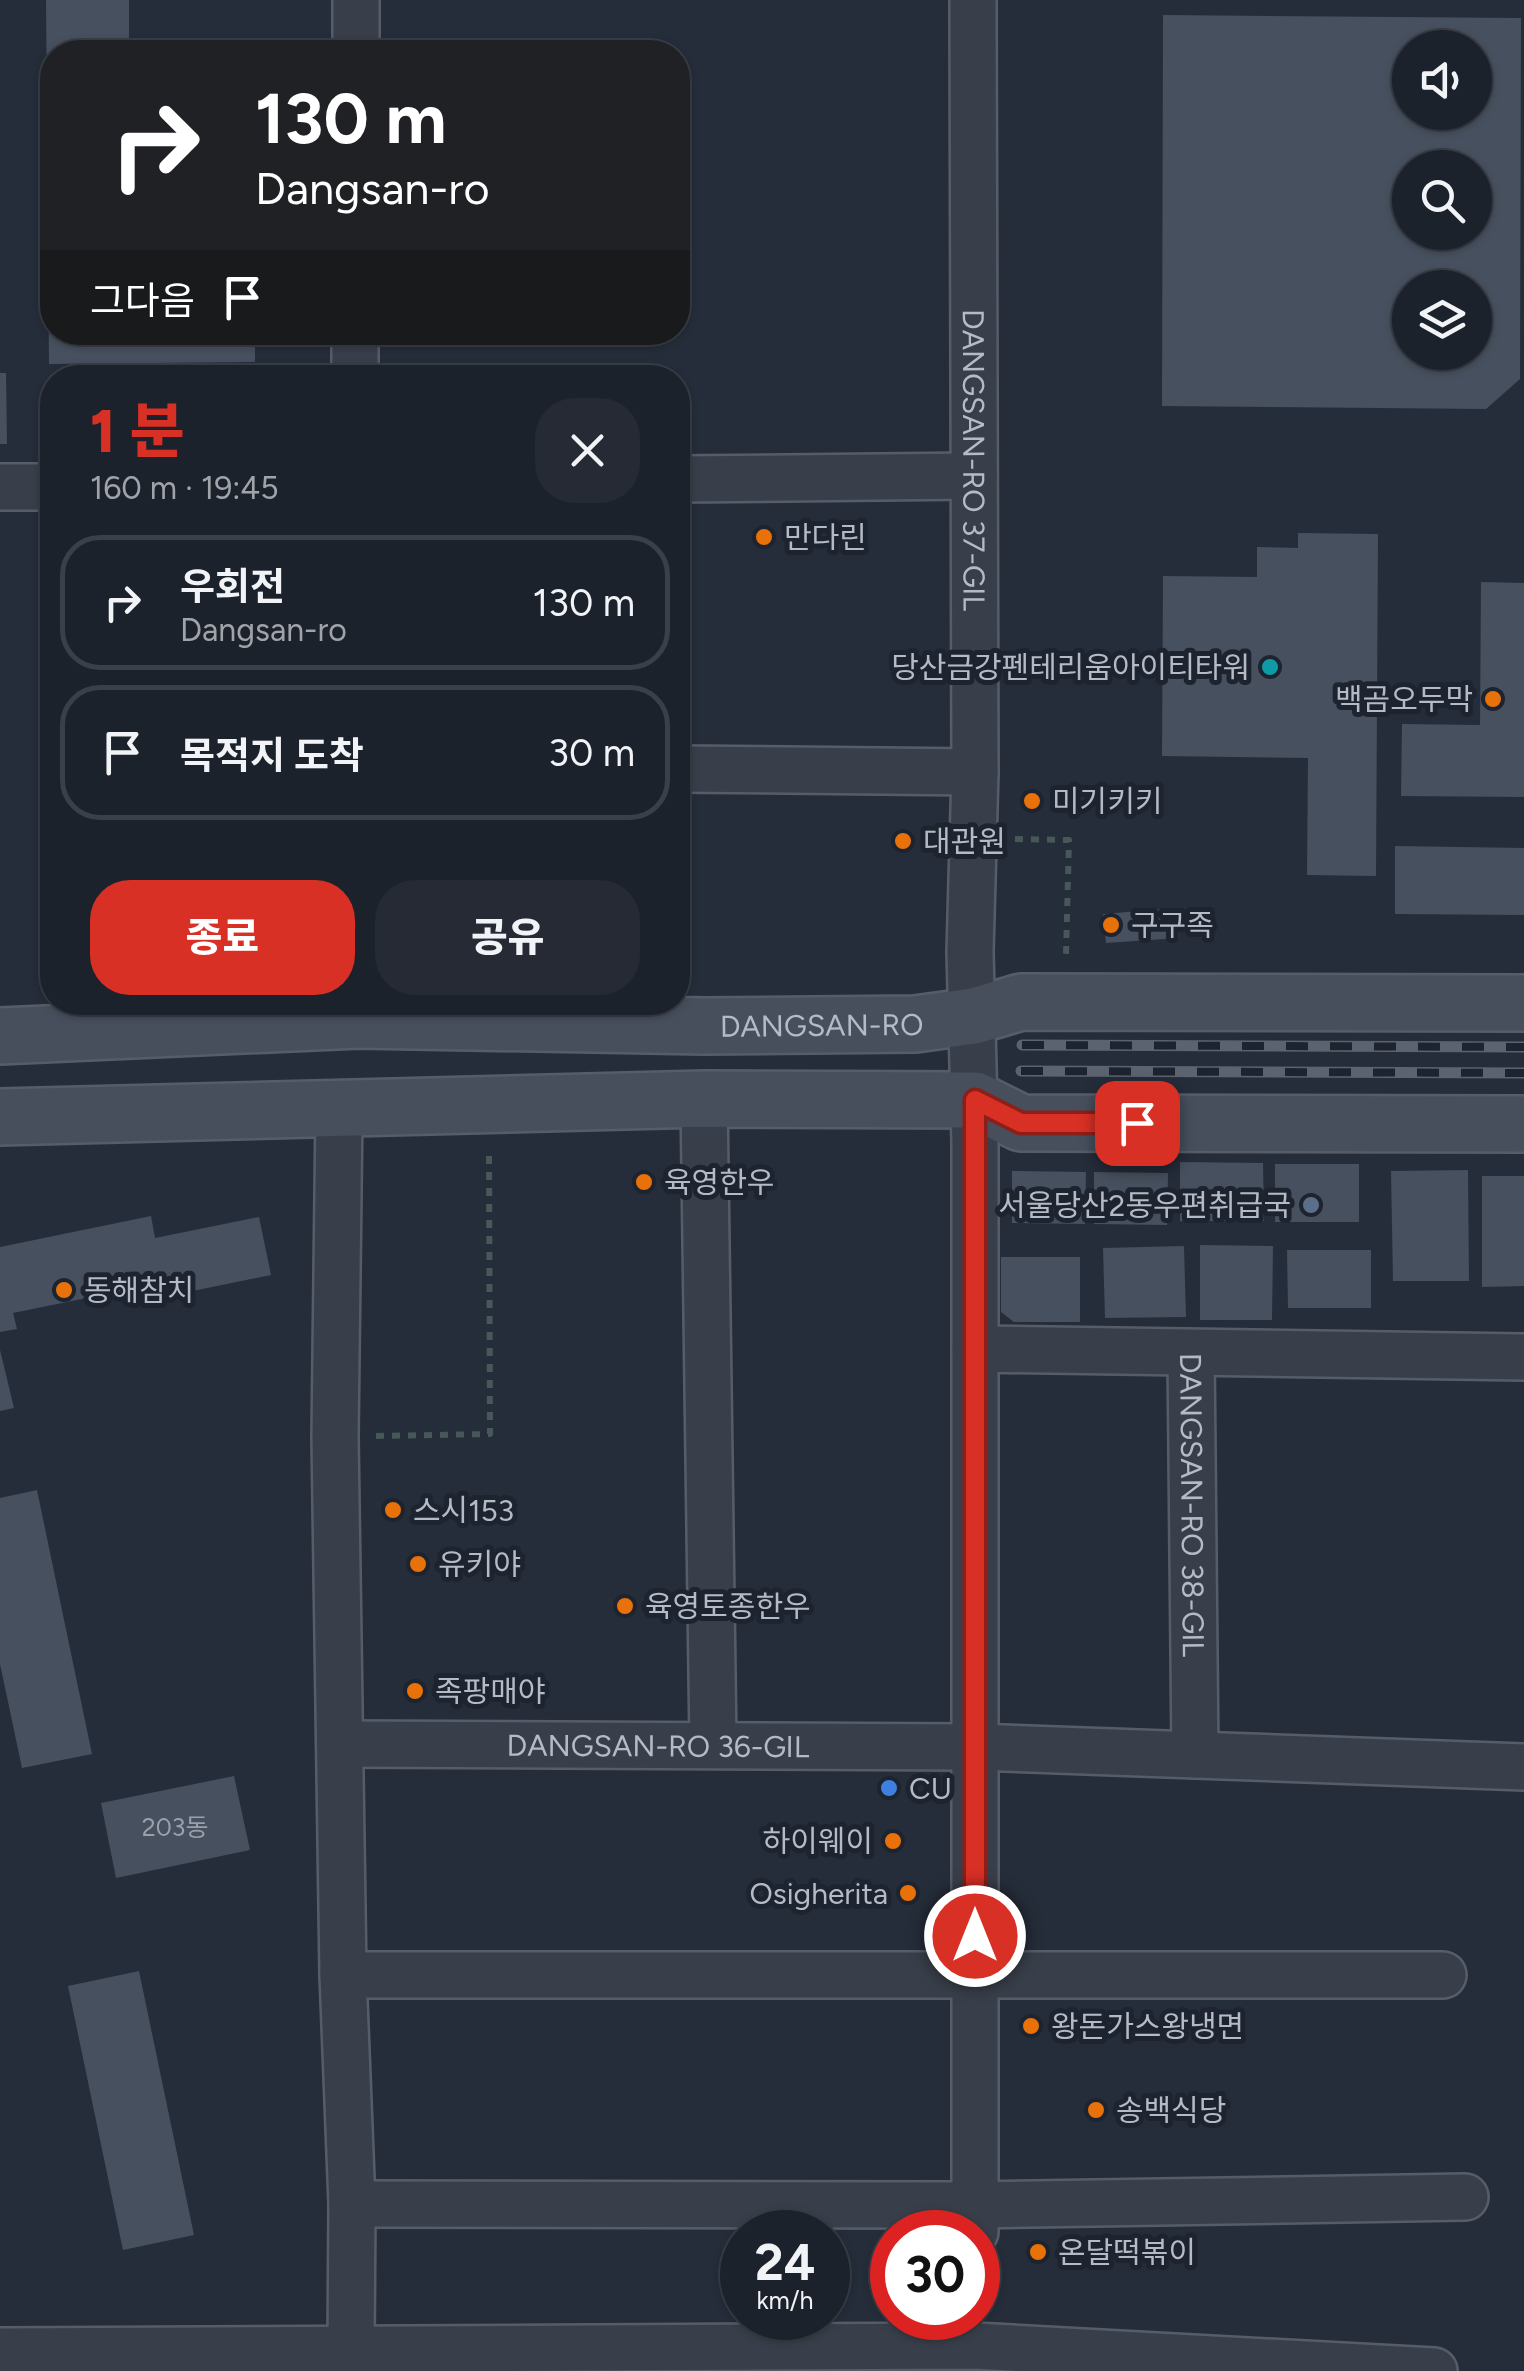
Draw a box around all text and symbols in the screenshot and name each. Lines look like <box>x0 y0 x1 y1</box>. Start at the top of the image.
map controls <box>1392 30 1492 370</box>
button: sound <box>1392 30 1492 130</box>
text: 130 m <box>255 76 447 161</box>
icon: right <box>90 80 220 210</box>
button: search <box>1392 150 1492 250</box>
text: Dangsan-ro <box>255 161 490 215</box>
icon: arrive <box>215 270 270 325</box>
button: layers <box>1392 270 1492 370</box>
text: 그다음 <box>90 278 195 324</box>
street label: DANGSAN-RO 37-GIL <box>955 309 993 611</box>
text: 1 분 <box>90 395 185 467</box>
button: close <box>535 398 640 503</box>
text: 160 m · 19:45 <box>90 469 279 507</box>
place label: 만다린 <box>784 519 867 556</box>
marker: 만다린 <box>753 526 775 548</box>
text: 우회전 <box>180 564 285 610</box>
icon: right <box>95 575 150 630</box>
text: 130 m <box>533 580 635 626</box>
text: Dangsan-ro <box>180 611 347 649</box>
place label: 당산금강펜테리움아이티타워 <box>891 649 1250 686</box>
marker: 당산금강펜테리움아이티타워 <box>1259 656 1281 678</box>
place label: 백곰오두막 <box>1335 681 1473 718</box>
marker: 백곰오두막 <box>1482 688 1504 710</box>
icon: arrive <box>95 725 150 780</box>
text: 30 m <box>548 730 635 776</box>
text: 목적지 도착 <box>180 733 364 779</box>
place label: 미기키키 <box>1052 783 1162 820</box>
marker: 미기키키 <box>1021 790 1043 812</box>
place label: 대관원 <box>923 823 1006 860</box>
marker: 대관원 <box>892 830 914 852</box>
button: 종료 <box>90 880 355 995</box>
button: 공유 <box>375 880 640 995</box>
place label: 구구족 <box>1131 907 1214 944</box>
marker: 구구족 <box>1100 914 1122 936</box>
street label: DANGSAN-RO <box>720 1005 924 1044</box>
pin <box>1095 1081 1180 1166</box>
icon: arrive <box>1110 1096 1165 1151</box>
place label: 육영한우 <box>664 1164 774 1201</box>
marker: 육영한우 <box>633 1171 655 1193</box>
place label: 서울당산2동우편취급국 <box>998 1187 1291 1224</box>
marker: 서울당산2동우편취급국 <box>1300 1194 1322 1216</box>
place label: 동해참치 <box>84 1272 194 1309</box>
marker: 동해참치 <box>53 1279 75 1301</box>
street label: DANGSAN-RO 38-GIL <box>1172 1353 1213 1658</box>
place label: 스시153 <box>413 1492 514 1529</box>
marker: 스시153 <box>382 1499 404 1521</box>
place label: 유키야 <box>438 1546 521 1583</box>
marker: 유키야 <box>407 1553 429 1575</box>
place label: 육영토종한우 <box>645 1588 811 1625</box>
marker: 육영토종한우 <box>614 1595 636 1617</box>
place label: 족팡매야 <box>435 1673 545 1710</box>
marker: 족팡매야 <box>404 1680 426 1702</box>
street label: DANGSAN-RO 36-GIL <box>506 1726 810 1765</box>
place label: CU <box>909 1770 952 1807</box>
marker: CU <box>878 1777 900 1799</box>
house number: 203동 <box>142 1812 208 1842</box>
place label: 하이웨이 <box>763 1823 873 1860</box>
marker: 하이웨이 <box>882 1830 904 1852</box>
place label: Osigherita <box>749 1875 888 1912</box>
marker: Osigherita <box>897 1882 919 1904</box>
position arrow <box>923 1884 1027 1988</box>
place label: 왕돈가스왕냉면 <box>1051 2008 1244 2045</box>
marker: 왕돈가스왕냉면 <box>1020 2015 1042 2037</box>
place label: 송백식당 <box>1116 2092 1226 2129</box>
marker: 송백식당 <box>1085 2099 1107 2121</box>
speed limit sign: 30 <box>870 2210 1000 2340</box>
text: 24 <box>755 2232 815 2293</box>
place label: 온달떡볶이 <box>1058 2234 1196 2271</box>
marker: 온달떡볶이 <box>1027 2241 1049 2263</box>
text: km/h <box>756 2285 814 2315</box>

